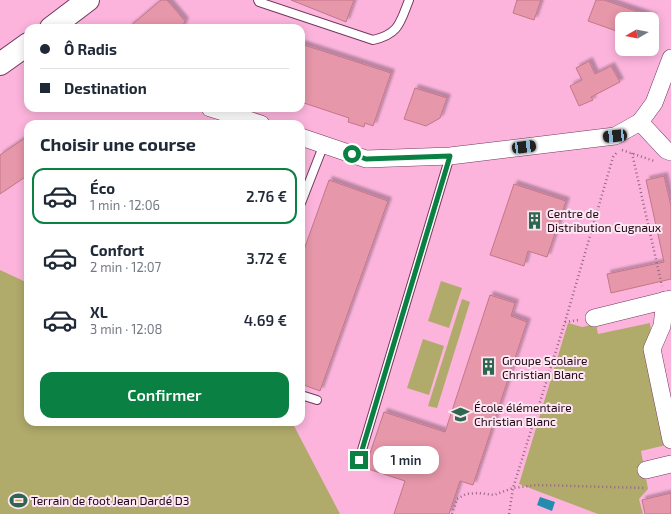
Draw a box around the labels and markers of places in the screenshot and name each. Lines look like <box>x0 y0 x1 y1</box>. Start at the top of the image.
place label: Centre de Distribution Cugnaux <box>547 206 662 234</box>
building icon: Centre de Distribution Cugnaux <box>524 210 544 230</box>
place label: Groupe Scolaire Christian Blanc <box>502 353 587 381</box>
building icon: Groupe Scolaire Christian Blanc <box>479 357 499 377</box>
place label: École élémentaire Christian Blanc <box>474 400 572 428</box>
school or university icon: École élémentaire Christian Blanc <box>451 404 471 424</box>
sports icon: Terrain de foot Jean Dardé D3 <box>8 490 28 510</box>
place label: Terrain de foot Jean Dardé D3 <box>31 493 189 507</box>

